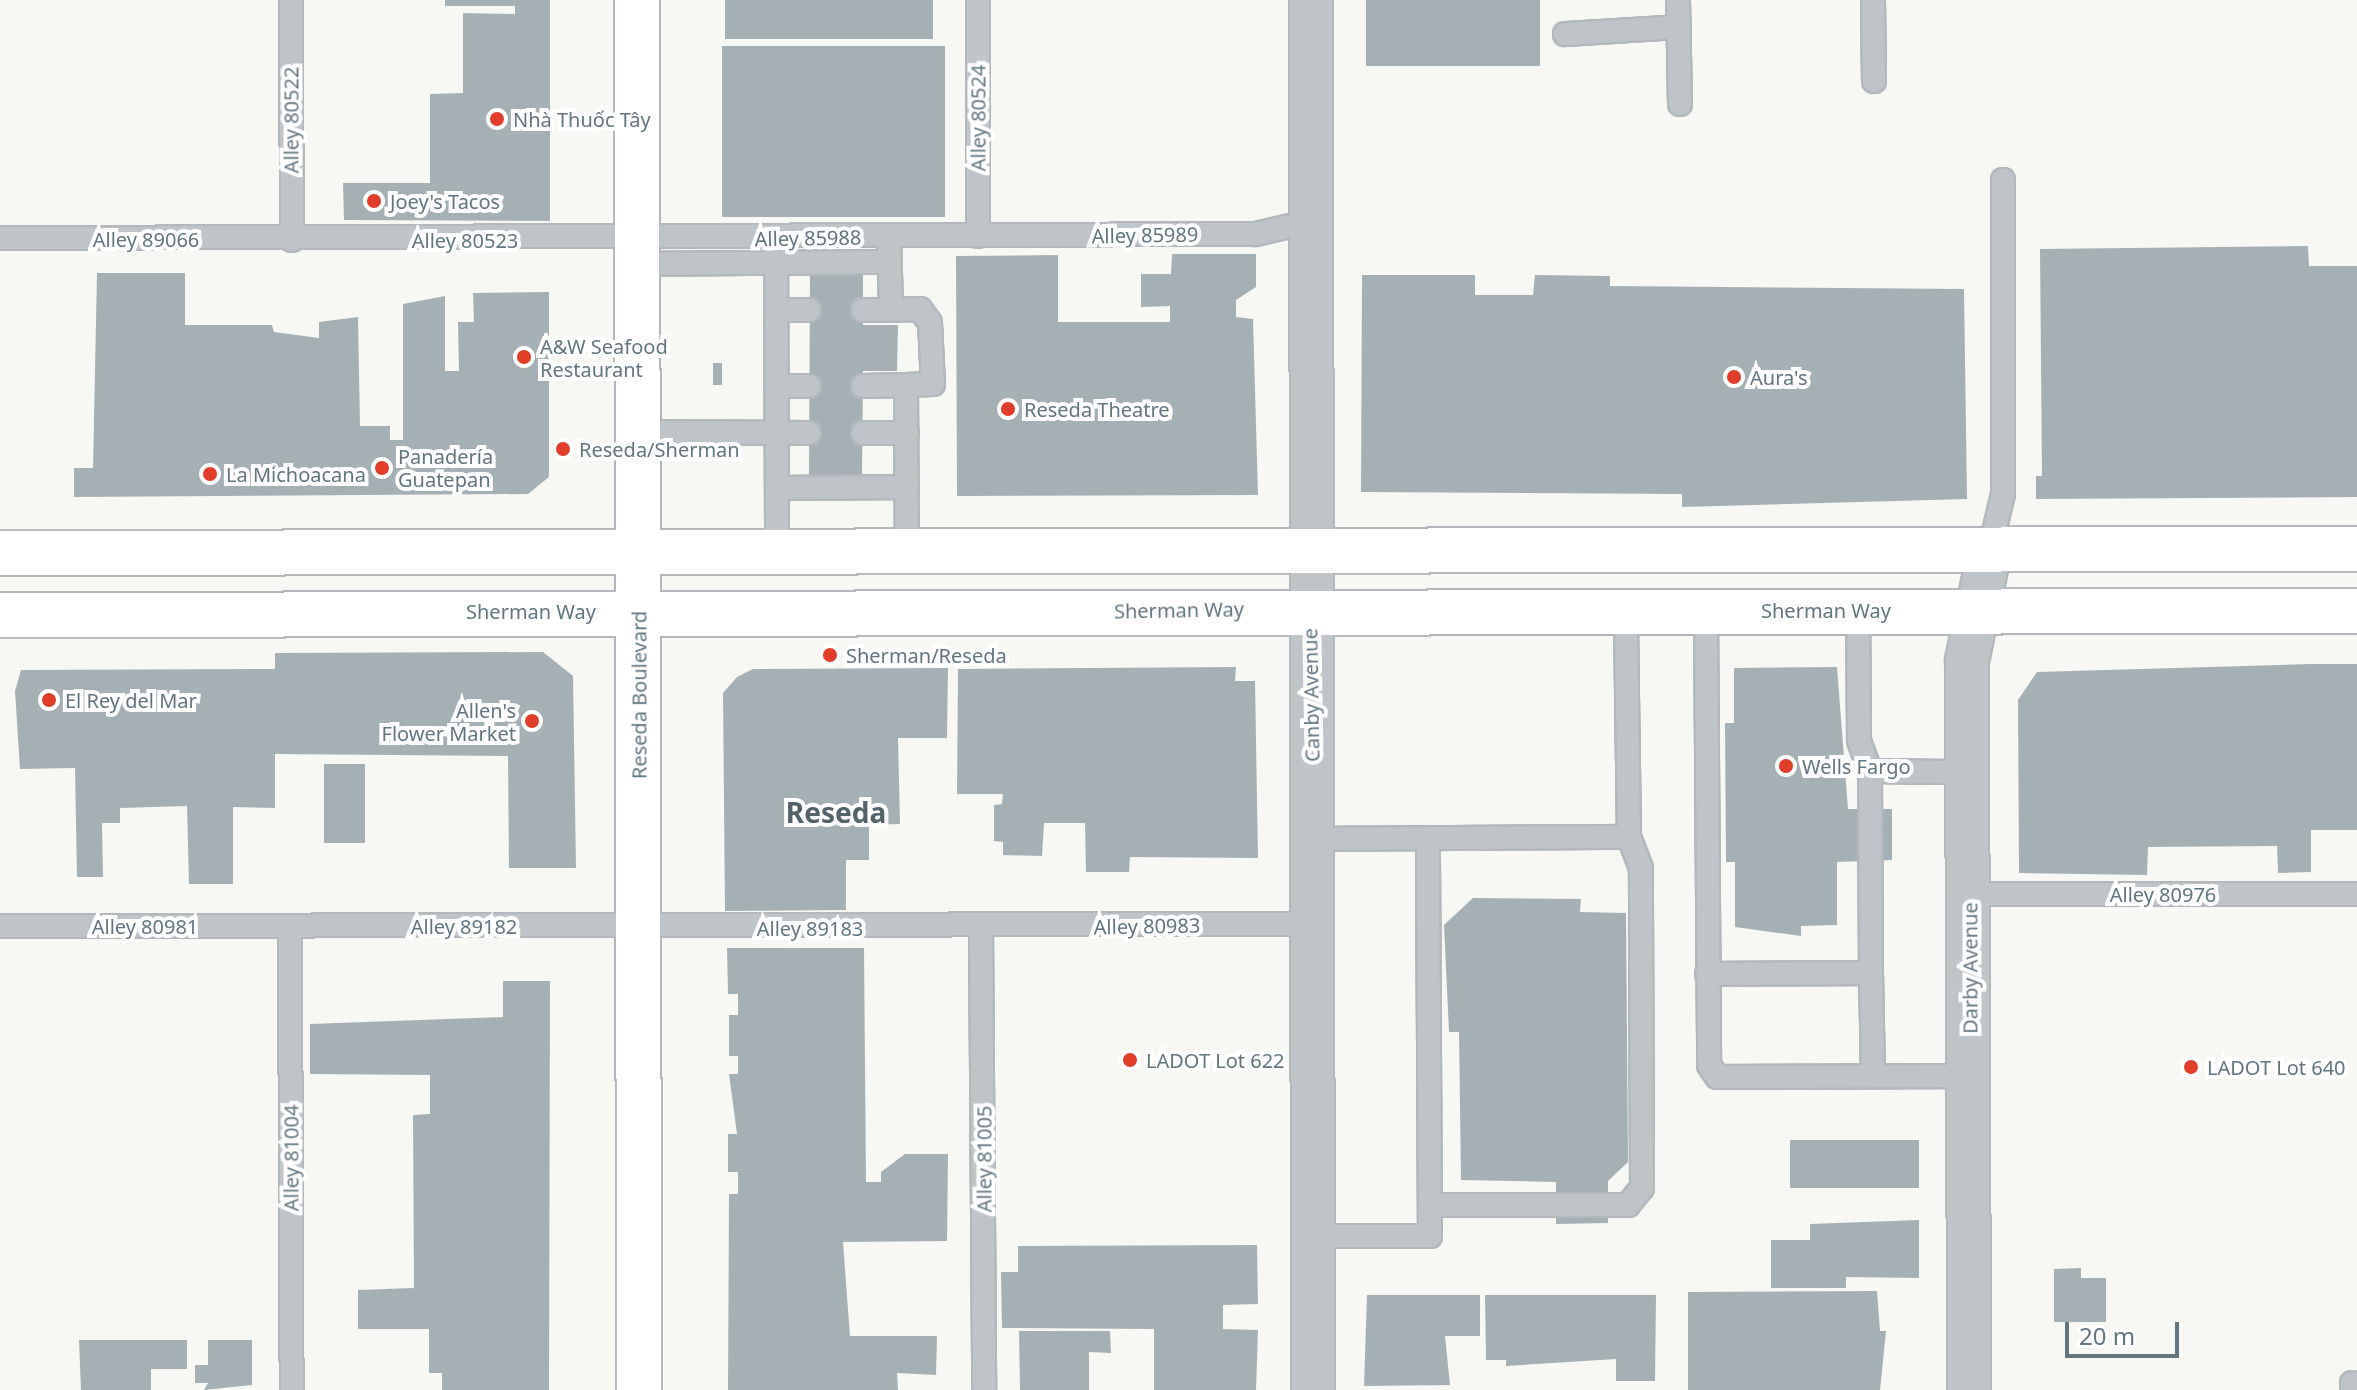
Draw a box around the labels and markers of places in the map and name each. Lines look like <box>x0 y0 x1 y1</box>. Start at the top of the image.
place label: Nhà Thuốc Tây <box>513 107 651 131</box>
marker: Nhà Thuốc Tây <box>488 110 506 128</box>
place label: Joey's Tacos <box>390 189 500 213</box>
marker: Joey's Tacos <box>365 192 383 210</box>
place label: A&W Seafood Restaurant <box>540 334 668 381</box>
marker: A&W Seafood Restaurant <box>515 348 533 366</box>
place label: Aura's <box>1750 365 1807 389</box>
marker: Aura's <box>1725 368 1743 386</box>
place label: Reseda Theatre <box>1024 397 1170 421</box>
marker: Reseda Theatre <box>999 400 1017 418</box>
place label: Reseda/Sherman <box>579 437 740 461</box>
marker: Reseda/Sherman <box>554 440 572 458</box>
place label: Panadería Guatepan <box>398 444 493 491</box>
marker: Panadería Guatepan <box>373 459 391 477</box>
place label: La Michoacana <box>226 462 366 486</box>
marker: La Michoacana <box>201 465 219 483</box>
place label: Sherman/Reseda <box>846 643 1007 667</box>
marker: Sherman/Reseda <box>821 646 839 664</box>
place label: El Rey del Mar <box>65 688 197 712</box>
marker: El Rey del Mar <box>40 691 58 709</box>
place label: Allen's Flower Market <box>382 698 516 745</box>
marker: Allen's Flower Market <box>523 712 541 730</box>
place label: Wells Fargo <box>1802 754 1911 778</box>
marker: Wells Fargo <box>1777 757 1795 775</box>
place label: LADOT Lot 622 <box>1146 1048 1285 1072</box>
marker: LADOT Lot 622 <box>1121 1051 1139 1069</box>
place label: LADOT Lot 640 <box>2207 1055 2346 1079</box>
marker: LADOT Lot 640 <box>2182 1058 2200 1076</box>

